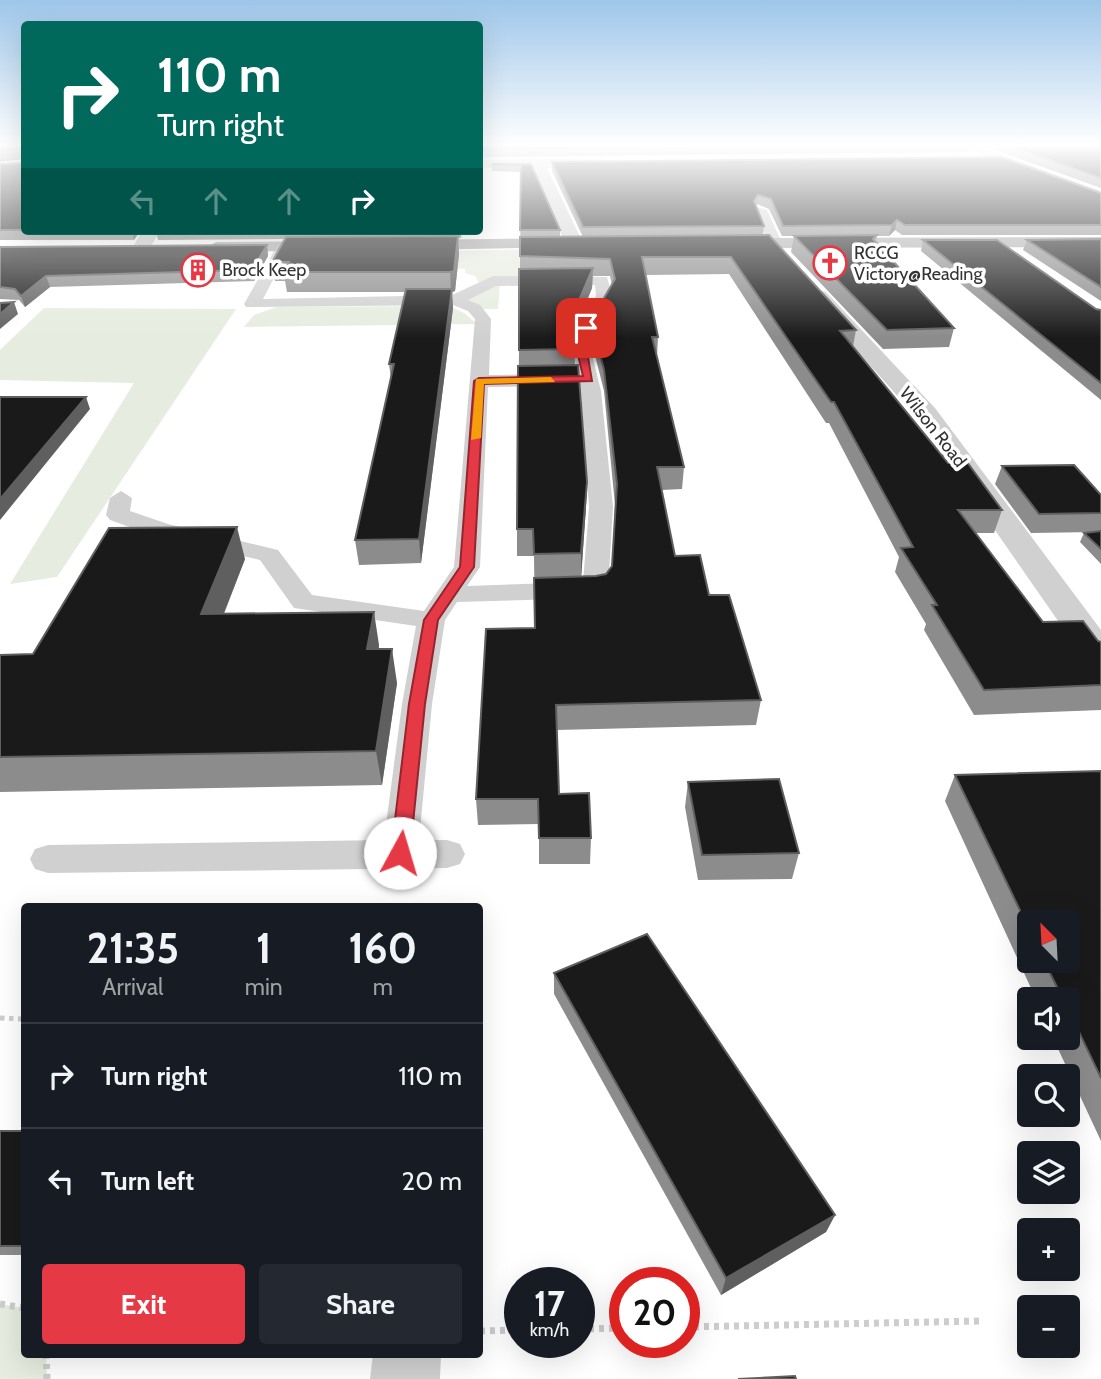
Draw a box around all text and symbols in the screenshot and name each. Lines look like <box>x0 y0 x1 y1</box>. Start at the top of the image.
text: 110 m <box>157 45 281 104</box>
icon: right <box>42 49 133 140</box>
text: Turn right <box>157 105 284 144</box>
icon: left <box>124 182 162 220</box>
icon: ahead <box>197 182 235 220</box>
icon: ahead <box>270 182 308 220</box>
icon: right <box>343 182 381 220</box>
place label: RCCG Victory@Reading <box>854 242 983 285</box>
church icon: RCCG Victory@Reading <box>811 244 849 282</box>
building icon: Brock Keep <box>179 251 217 289</box>
place label: Brock Keep <box>222 259 306 281</box>
pin <box>556 298 616 358</box>
icon: arrive <box>567 309 605 347</box>
street label: Wilson Road <box>895 383 971 471</box>
position arrow <box>363 816 437 890</box>
north arrow <box>1017 910 1080 973</box>
map controls <box>1017 910 1080 1358</box>
text: 21:35 <box>87 922 179 974</box>
text: 1 <box>256 922 271 974</box>
text: 160 <box>348 922 417 974</box>
text: Arrival <box>102 973 164 1001</box>
text: min <box>245 973 283 1001</box>
text: m <box>373 973 393 1001</box>
button: sound <box>1017 987 1080 1050</box>
icon: right <box>42 1057 80 1095</box>
text: Turn right <box>101 1060 207 1092</box>
text: 110 m <box>398 1060 462 1092</box>
button: search <box>1017 1064 1080 1127</box>
button: layers <box>1017 1141 1080 1204</box>
icon: left <box>42 1162 80 1200</box>
text: Turn left <box>101 1165 194 1197</box>
text: 20 m <box>402 1165 462 1197</box>
button: + <box>1017 1218 1080 1281</box>
button: Exit <box>42 1264 245 1344</box>
button: Share <box>259 1264 462 1344</box>
speed limit sign: 20 <box>609 1267 700 1358</box>
text: 17 <box>534 1282 565 1325</box>
button: − <box>1017 1295 1080 1358</box>
text: km/h <box>530 1319 569 1341</box>

